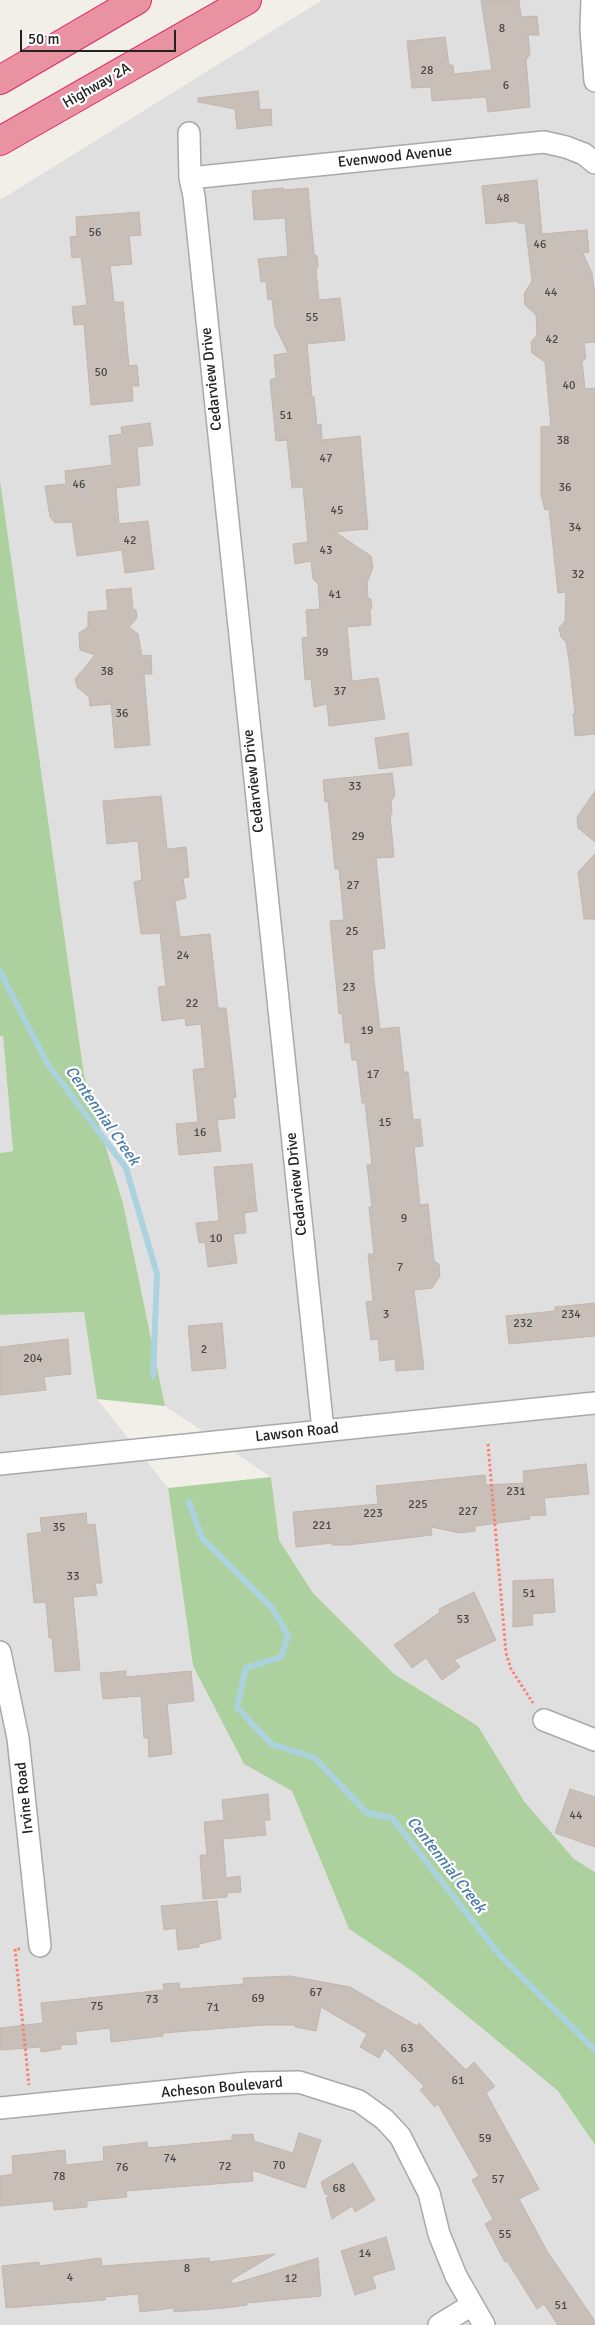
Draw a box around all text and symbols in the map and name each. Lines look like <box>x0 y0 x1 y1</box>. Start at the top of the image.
scale bar <box>22 20 179 52</box>
house number: 8 <box>499 22 505 36</box>
text: 50 m <box>28 30 59 48</box>
street label: Highway 2A <box>60 59 134 113</box>
house number: 28 <box>421 64 433 78</box>
house number: 6 <box>503 79 509 93</box>
street label: Evenwood Avenue <box>337 142 453 172</box>
house number: 48 <box>497 192 509 206</box>
house number: 56 <box>89 226 101 240</box>
house number: 46 <box>534 238 546 252</box>
house number: 44 <box>545 286 557 300</box>
house number: 55 <box>306 311 318 325</box>
street label: Cedarview Drive <box>198 327 226 431</box>
house number: 42 <box>546 333 558 347</box>
house number: 50 <box>95 366 107 380</box>
house number: 40 <box>563 379 575 393</box>
house number: 51 <box>280 409 292 423</box>
house number: 38 <box>557 434 569 448</box>
house number: 47 <box>320 452 332 466</box>
house number: 46 <box>73 478 85 492</box>
house number: 36 <box>559 481 571 495</box>
house number: 45 <box>331 504 343 518</box>
house number: 34 <box>569 521 581 535</box>
house number: 42 <box>124 534 136 548</box>
house number: 43 <box>320 544 332 558</box>
house number: 32 <box>572 568 584 582</box>
house number: 41 <box>329 588 341 602</box>
house number: 39 <box>316 646 328 660</box>
house number: 38 <box>101 665 113 679</box>
house number: 37 <box>334 685 346 699</box>
house number: 36 <box>116 707 128 721</box>
street label: Cedarview Drive <box>240 729 268 833</box>
house number: 33 <box>349 780 361 794</box>
house number: 29 <box>352 830 364 844</box>
house number: 27 <box>347 879 359 893</box>
house number: 25 <box>346 925 358 939</box>
house number: 24 <box>177 949 189 963</box>
house number: 23 <box>343 981 355 995</box>
house number: 22 <box>186 997 198 1011</box>
house number: 19 <box>361 1024 373 1038</box>
water label: Centennial Creek <box>61 1063 143 1169</box>
house number: 17 <box>367 1068 379 1082</box>
house number: 15 <box>379 1116 391 1130</box>
house number: 16 <box>194 1126 206 1140</box>
street label: Cedarview Drive <box>283 1132 311 1236</box>
house number: 9 <box>401 1212 407 1226</box>
house number: 10 <box>210 1232 222 1246</box>
house number: 7 <box>397 1261 403 1275</box>
house number: 3 <box>383 1308 389 1322</box>
house number: 234 <box>561 1308 581 1322</box>
house number: 232 <box>513 1317 533 1331</box>
house number: 2 <box>201 1343 207 1357</box>
house number: 204 <box>23 1352 43 1366</box>
street label: Lawson Road <box>254 1420 340 1446</box>
house number: 231 <box>506 1485 526 1499</box>
house number: 225 <box>408 1498 428 1512</box>
house number: 227 <box>458 1505 478 1519</box>
house number: 223 <box>363 1507 383 1521</box>
house number: 221 <box>312 1519 332 1533</box>
house number: 35 <box>53 1521 65 1535</box>
house number: 33 <box>67 1570 79 1584</box>
house number: 51 <box>523 1587 535 1601</box>
house number: 53 <box>457 1613 469 1627</box>
street label: Irvine Road <box>12 1761 38 1835</box>
house number: 44 <box>570 1809 582 1823</box>
water label: Centennial Creek <box>402 1813 490 1917</box>
house number: 67 <box>310 1986 322 2000</box>
house number: 69 <box>252 1992 264 2006</box>
house number: 73 <box>146 1993 158 2007</box>
house number: 75 <box>91 2000 103 2014</box>
house number: 71 <box>207 2001 219 2015</box>
house number: 63 <box>401 2042 413 2056</box>
street label: Acheson Boulevard <box>160 2074 284 2102</box>
house number: 61 <box>452 2074 464 2088</box>
house number: 59 <box>479 2132 491 2146</box>
house number: 74 <box>164 2152 176 2166</box>
house number: 70 <box>273 2159 285 2173</box>
house number: 72 <box>219 2160 231 2174</box>
house number: 76 <box>116 2161 128 2175</box>
house number: 78 <box>53 2170 65 2184</box>
house number: 57 <box>492 2173 504 2187</box>
house number: 68 <box>333 2182 345 2196</box>
house number: 55 <box>499 2228 511 2242</box>
house number: 14 <box>359 2247 371 2261</box>
house number: 8 <box>184 2262 190 2276</box>
house number: 4 <box>67 2271 73 2285</box>
house number: 12 <box>285 2272 297 2286</box>
house number: 51 <box>555 2299 567 2313</box>

